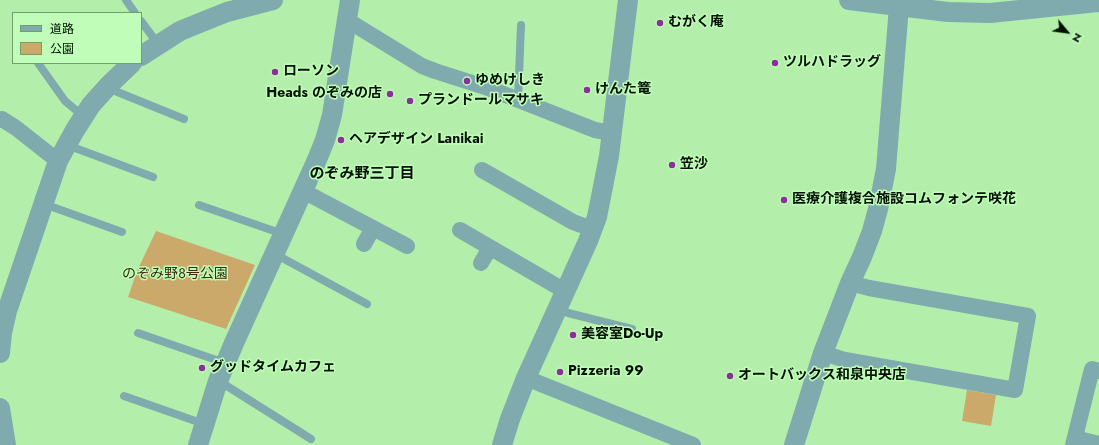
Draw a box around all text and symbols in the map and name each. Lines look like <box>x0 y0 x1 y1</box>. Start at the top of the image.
legend <box>12 12 142 64</box>
north arrow <box>1047 12 1087 52</box>
place label: むがく庵 <box>668 15 724 31</box>
marker: むがく庵 <box>655 18 665 28</box>
text: 道路 <box>50 20 74 38</box>
text: N <box>1068 30 1087 46</box>
text: 公園 <box>50 40 74 58</box>
place label: ツルハドラッグ <box>783 55 881 71</box>
marker: ツルハドラッグ <box>770 58 780 68</box>
place label: ローソン <box>283 64 339 80</box>
marker: ローソン <box>270 67 280 77</box>
place label: ゆめけしき <box>475 73 545 89</box>
marker: ゆめけしき <box>462 76 472 86</box>
place label: けんた篭 <box>595 82 651 98</box>
marker: けんた篭 <box>582 85 592 95</box>
place label: Heads のぞみの店 <box>266 86 382 102</box>
marker: Heads のぞみの店 <box>385 89 395 99</box>
place label: プランドールマサキ <box>418 93 544 109</box>
marker: プランドールマサキ <box>405 96 415 106</box>
place label: ヘアデザイン Lanikai <box>349 132 484 148</box>
marker: ヘアデザイン Lanikai <box>336 135 346 145</box>
place label: 笠沙 <box>680 157 708 173</box>
marker: 笠沙 <box>667 160 677 170</box>
district label: のぞみ野三丁目 <box>310 165 414 183</box>
place label: 医療介護複合施設コムフォンテ咲花 <box>792 192 1016 208</box>
marker: 医療介護複合施設コムフォンテ咲花 <box>779 195 789 205</box>
park label: のぞみ野８号公園 <box>122 267 228 283</box>
place label: 美容室Do-Up <box>581 327 663 343</box>
marker: 美容室Do-Up <box>568 330 578 340</box>
place label: グッドタイムカフェ <box>210 360 336 376</box>
marker: グッドタイムカフェ <box>197 363 207 373</box>
place label: Pizzeria 99 <box>568 364 644 380</box>
marker: Pizzeria 99 <box>555 367 565 377</box>
place label: オートバックス和泉中央店 <box>738 368 906 384</box>
marker: オートバックス和泉中央店 <box>725 371 735 381</box>

